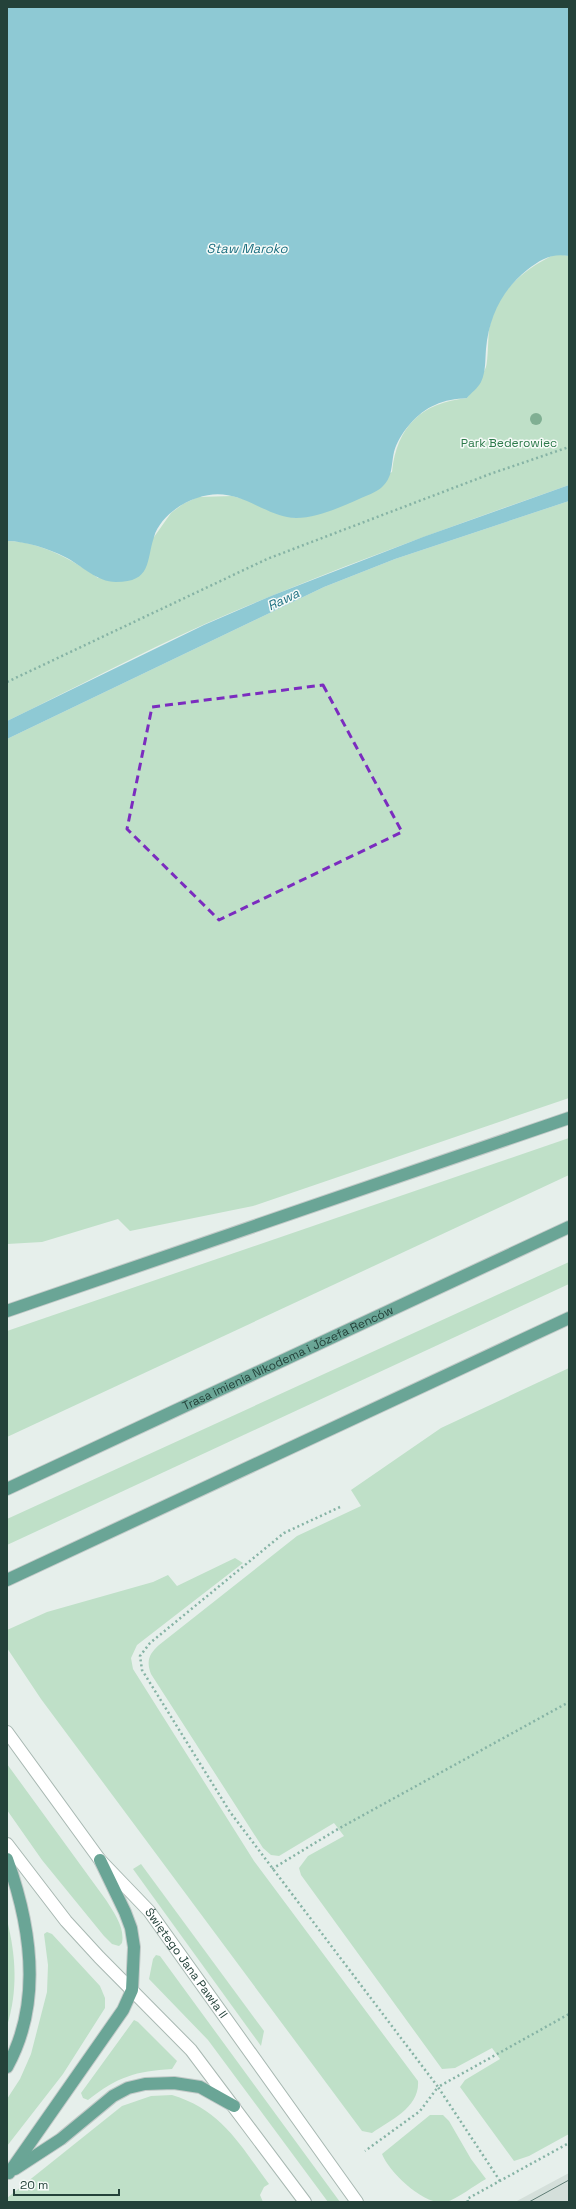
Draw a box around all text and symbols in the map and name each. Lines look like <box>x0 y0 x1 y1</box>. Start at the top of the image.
water label: Staw Maroko <box>206 240 289 257</box>
park label: Park Bederowiec <box>461 435 557 451</box>
water label: Rawa <box>265 584 302 614</box>
street label: Trasa imienia Nikodema i Józefa Renców <box>180 1302 396 1414</box>
street label: Świętego Jana Pawła II <box>141 1905 231 2022</box>
scale bar <box>14 2171 119 2197</box>
text: 20 m <box>20 2177 48 2193</box>

